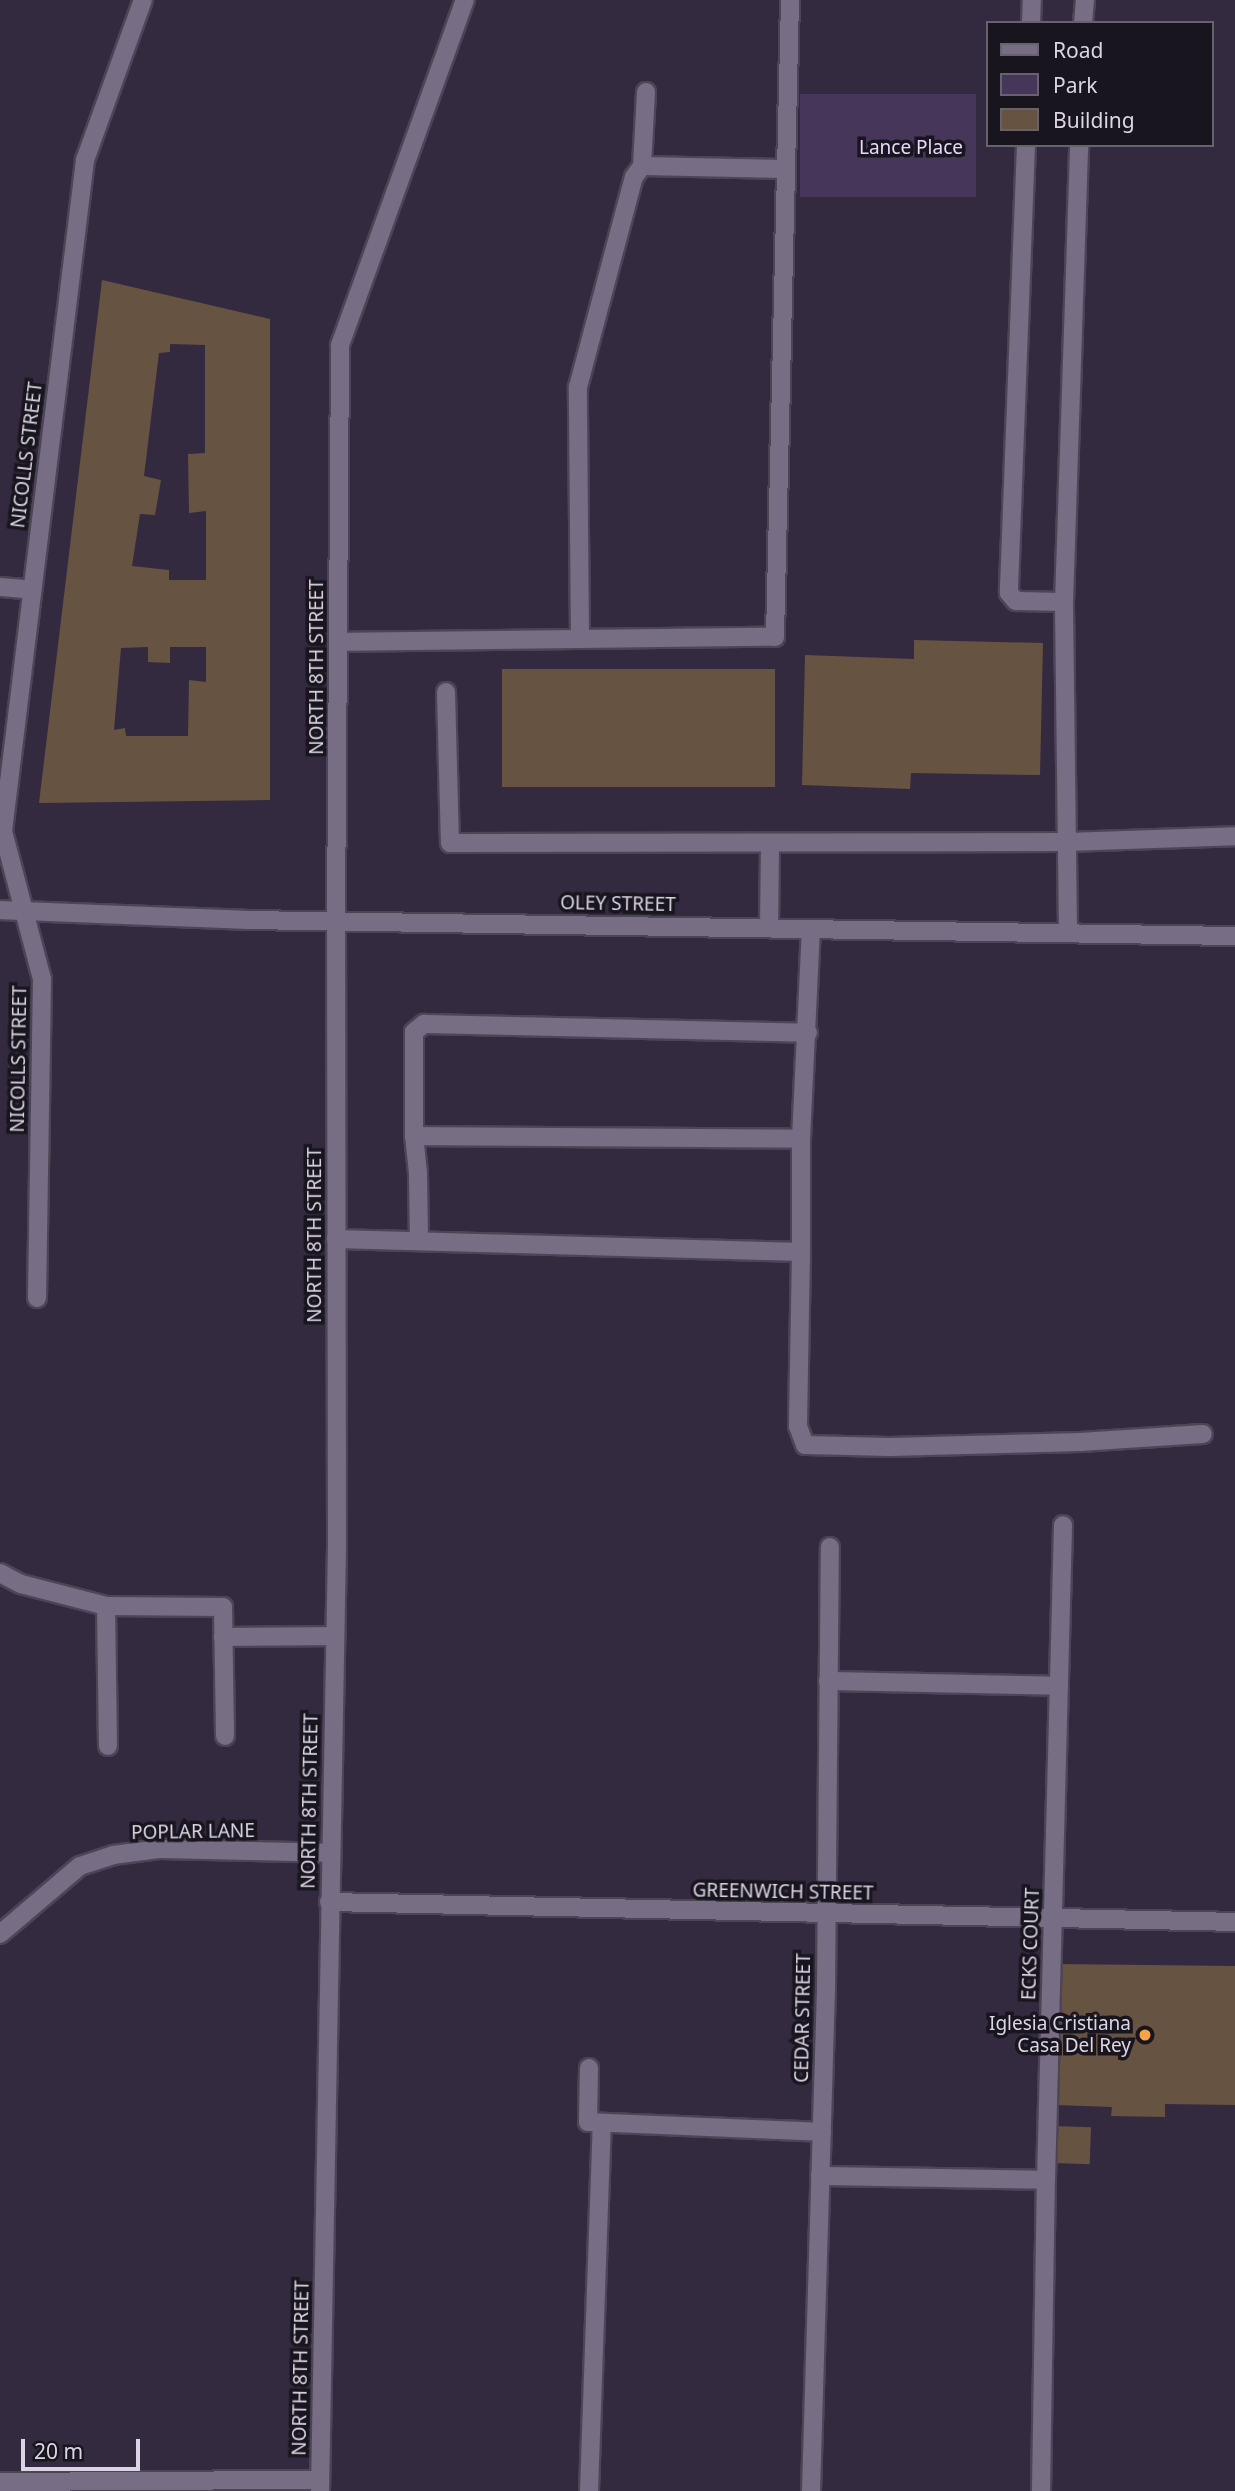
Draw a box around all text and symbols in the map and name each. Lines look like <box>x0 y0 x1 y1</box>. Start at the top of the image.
legend <box>986 21 1214 147</box>
text: Road <box>1053 36 1103 64</box>
text: Park <box>1053 71 1097 99</box>
text: Building <box>1053 106 1135 134</box>
park label: Lance Place <box>859 137 963 159</box>
street label: NICOLLS STREET <box>7 381 47 529</box>
street label: NORTH 8TH STREET <box>306 579 328 755</box>
street label: OLEY STREET <box>560 892 676 916</box>
street label: NICOLLS STREET <box>6 985 32 1133</box>
street label: NORTH 8TH STREET <box>304 1147 326 1323</box>
street label: NORTH 8TH STREET <box>297 1713 323 1889</box>
street label: POPLAR LANE <box>131 1820 255 1844</box>
street label: GREENWICH STREET <box>692 1879 874 1905</box>
street label: ECKS COURT <box>1018 1887 1044 2001</box>
street label: CEDAR STREET <box>790 1953 816 2083</box>
place label: Iglesia Cristiana Casa Del Rey <box>989 2013 1131 2057</box>
marker: Iglesia Cristiana Casa Del Rey <box>1137 2027 1153 2043</box>
street label: NORTH 8TH STREET <box>288 2280 314 2456</box>
scale bar <box>24 2424 144 2468</box>
text: 20 m <box>34 2437 83 2465</box>

